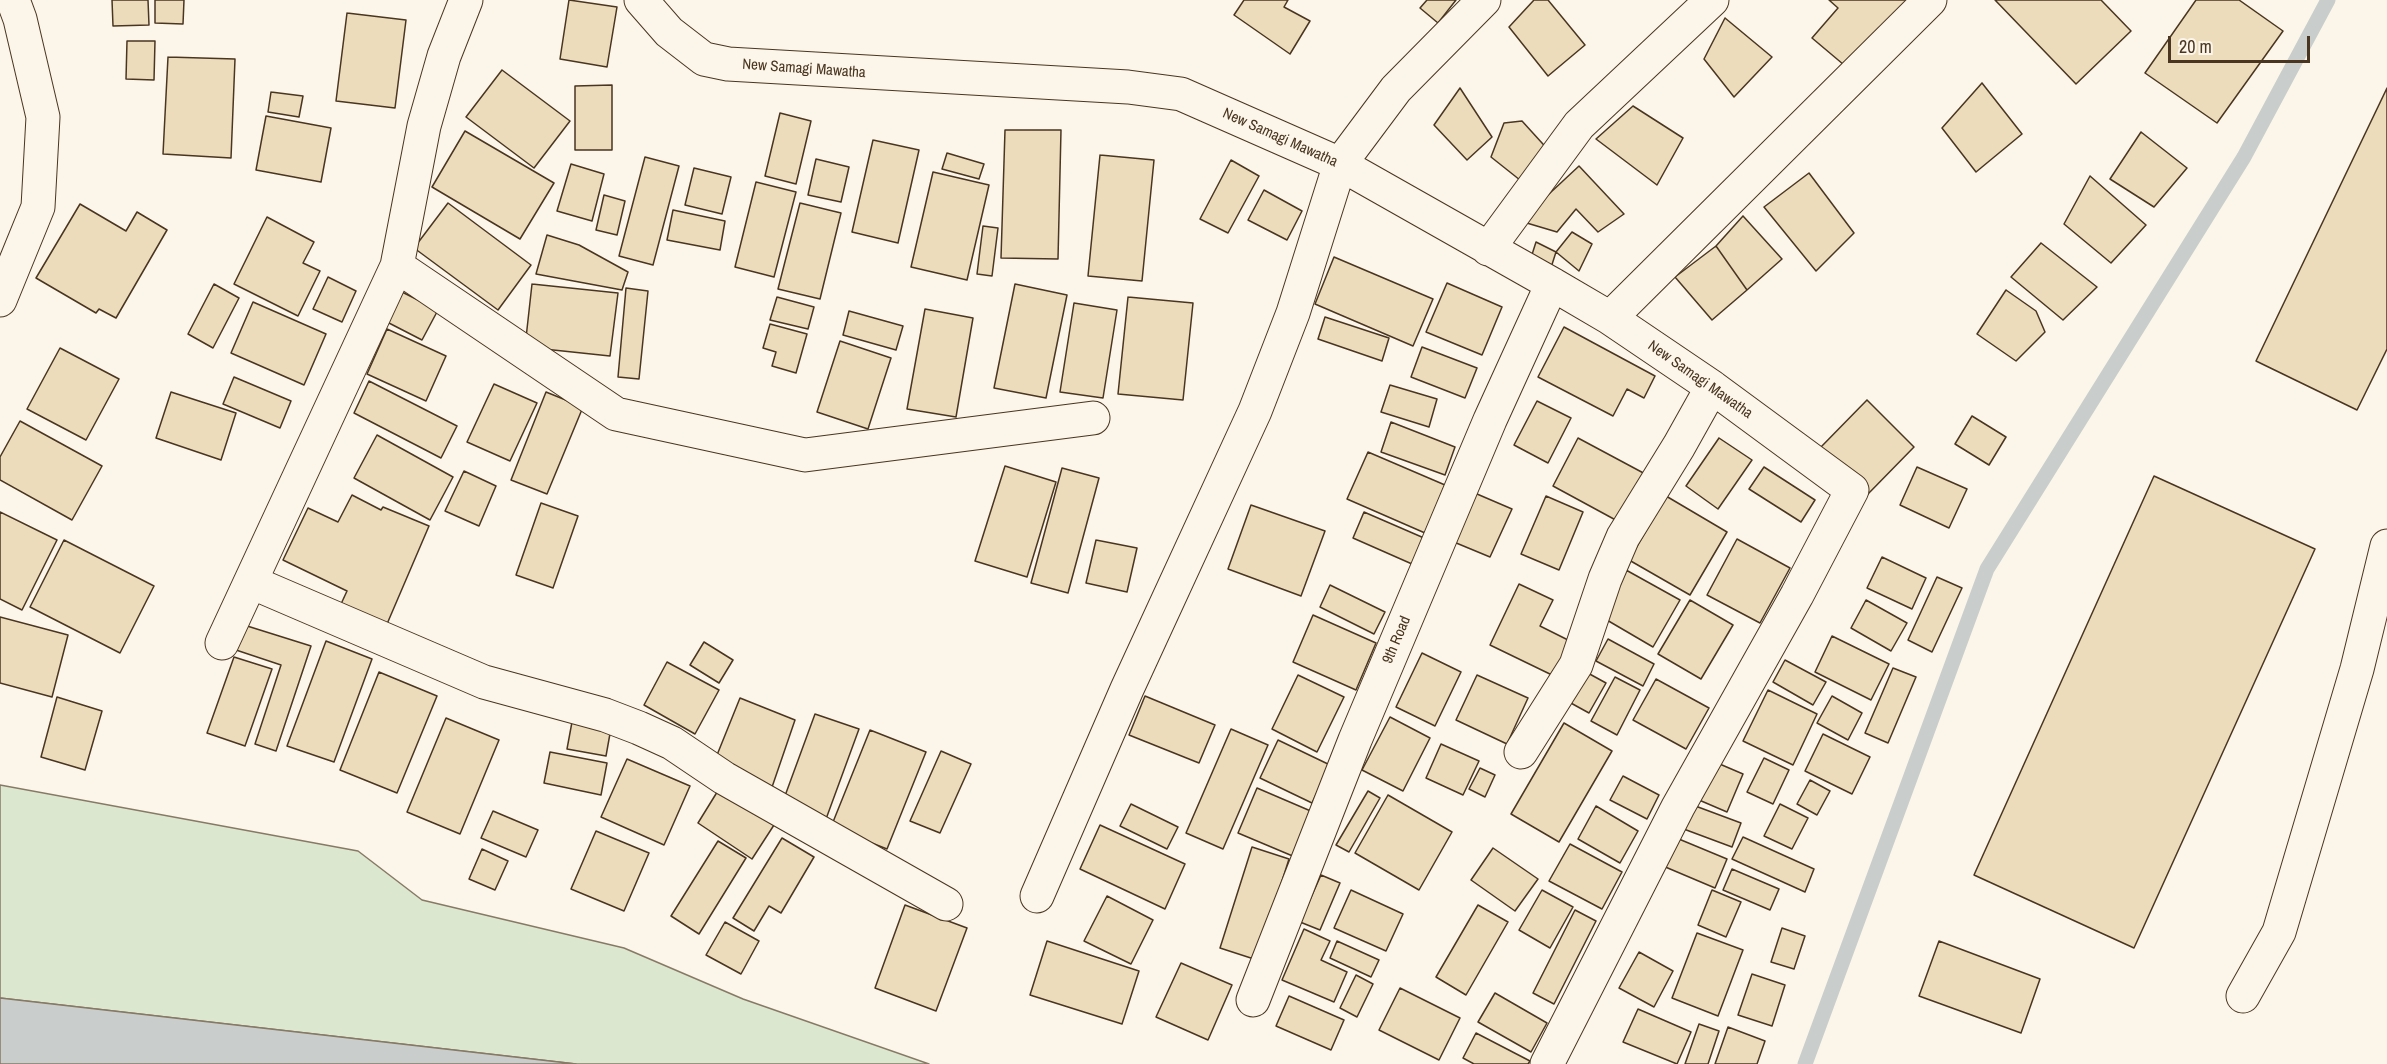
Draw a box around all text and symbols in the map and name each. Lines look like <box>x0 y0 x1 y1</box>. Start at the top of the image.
scale bar <box>2171 24 2314 62</box>
text: 20 m <box>2179 34 2212 59</box>
street label: New Samagi Mawatha <box>742 56 866 82</box>
street label: New Samagi Mawatha <box>1220 105 1340 171</box>
street label: New Samagi Mawatha <box>1644 337 1756 423</box>
street label: 9th Road <box>1379 614 1415 666</box>

